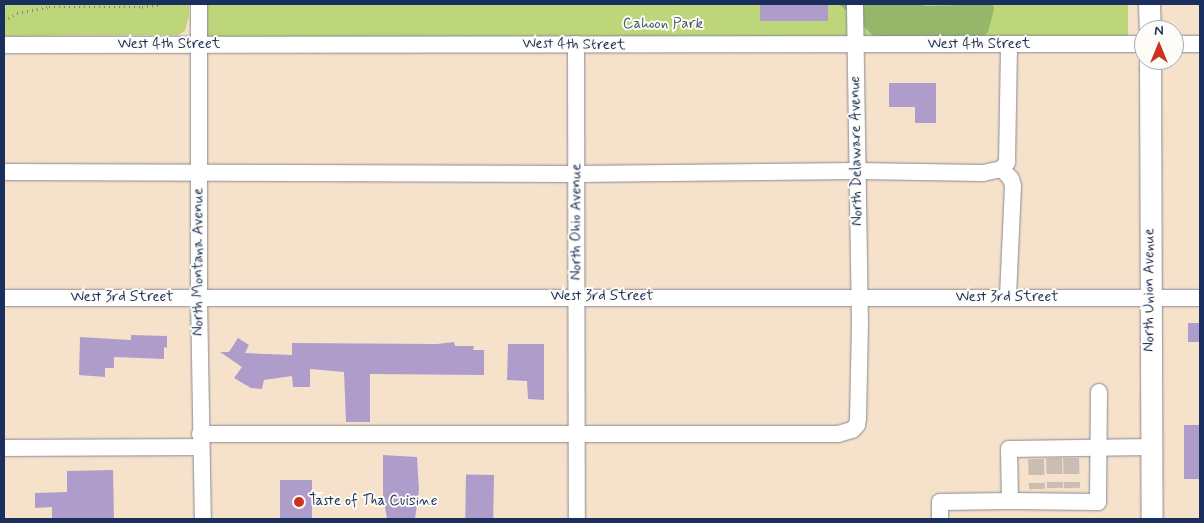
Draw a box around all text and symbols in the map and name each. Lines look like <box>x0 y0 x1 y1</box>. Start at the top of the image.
park label: Cahoon Park <box>623 16 703 34</box>
north arrow <box>1134 20 1184 70</box>
text: N <box>1154 22 1164 40</box>
street label: West 4th Street <box>522 35 626 55</box>
street label: West 4th Street <box>117 36 221 54</box>
street label: West 4th Street <box>927 36 1031 54</box>
street label: North Delaware Avenue <box>847 75 867 227</box>
street label: North Ohio Avenue <box>568 164 586 280</box>
street label: North Montana Avenue <box>190 188 208 336</box>
street label: North Union Avenue <box>1141 228 1159 352</box>
street label: West 3rd Street <box>551 288 653 306</box>
street label: West 3rd Street <box>71 289 173 307</box>
street label: West 3rd Street <box>956 289 1058 307</box>
place label: Taste of Tha Cuisine <box>309 493 440 511</box>
marker: Taste of Tha Cuisine <box>293 496 305 508</box>

